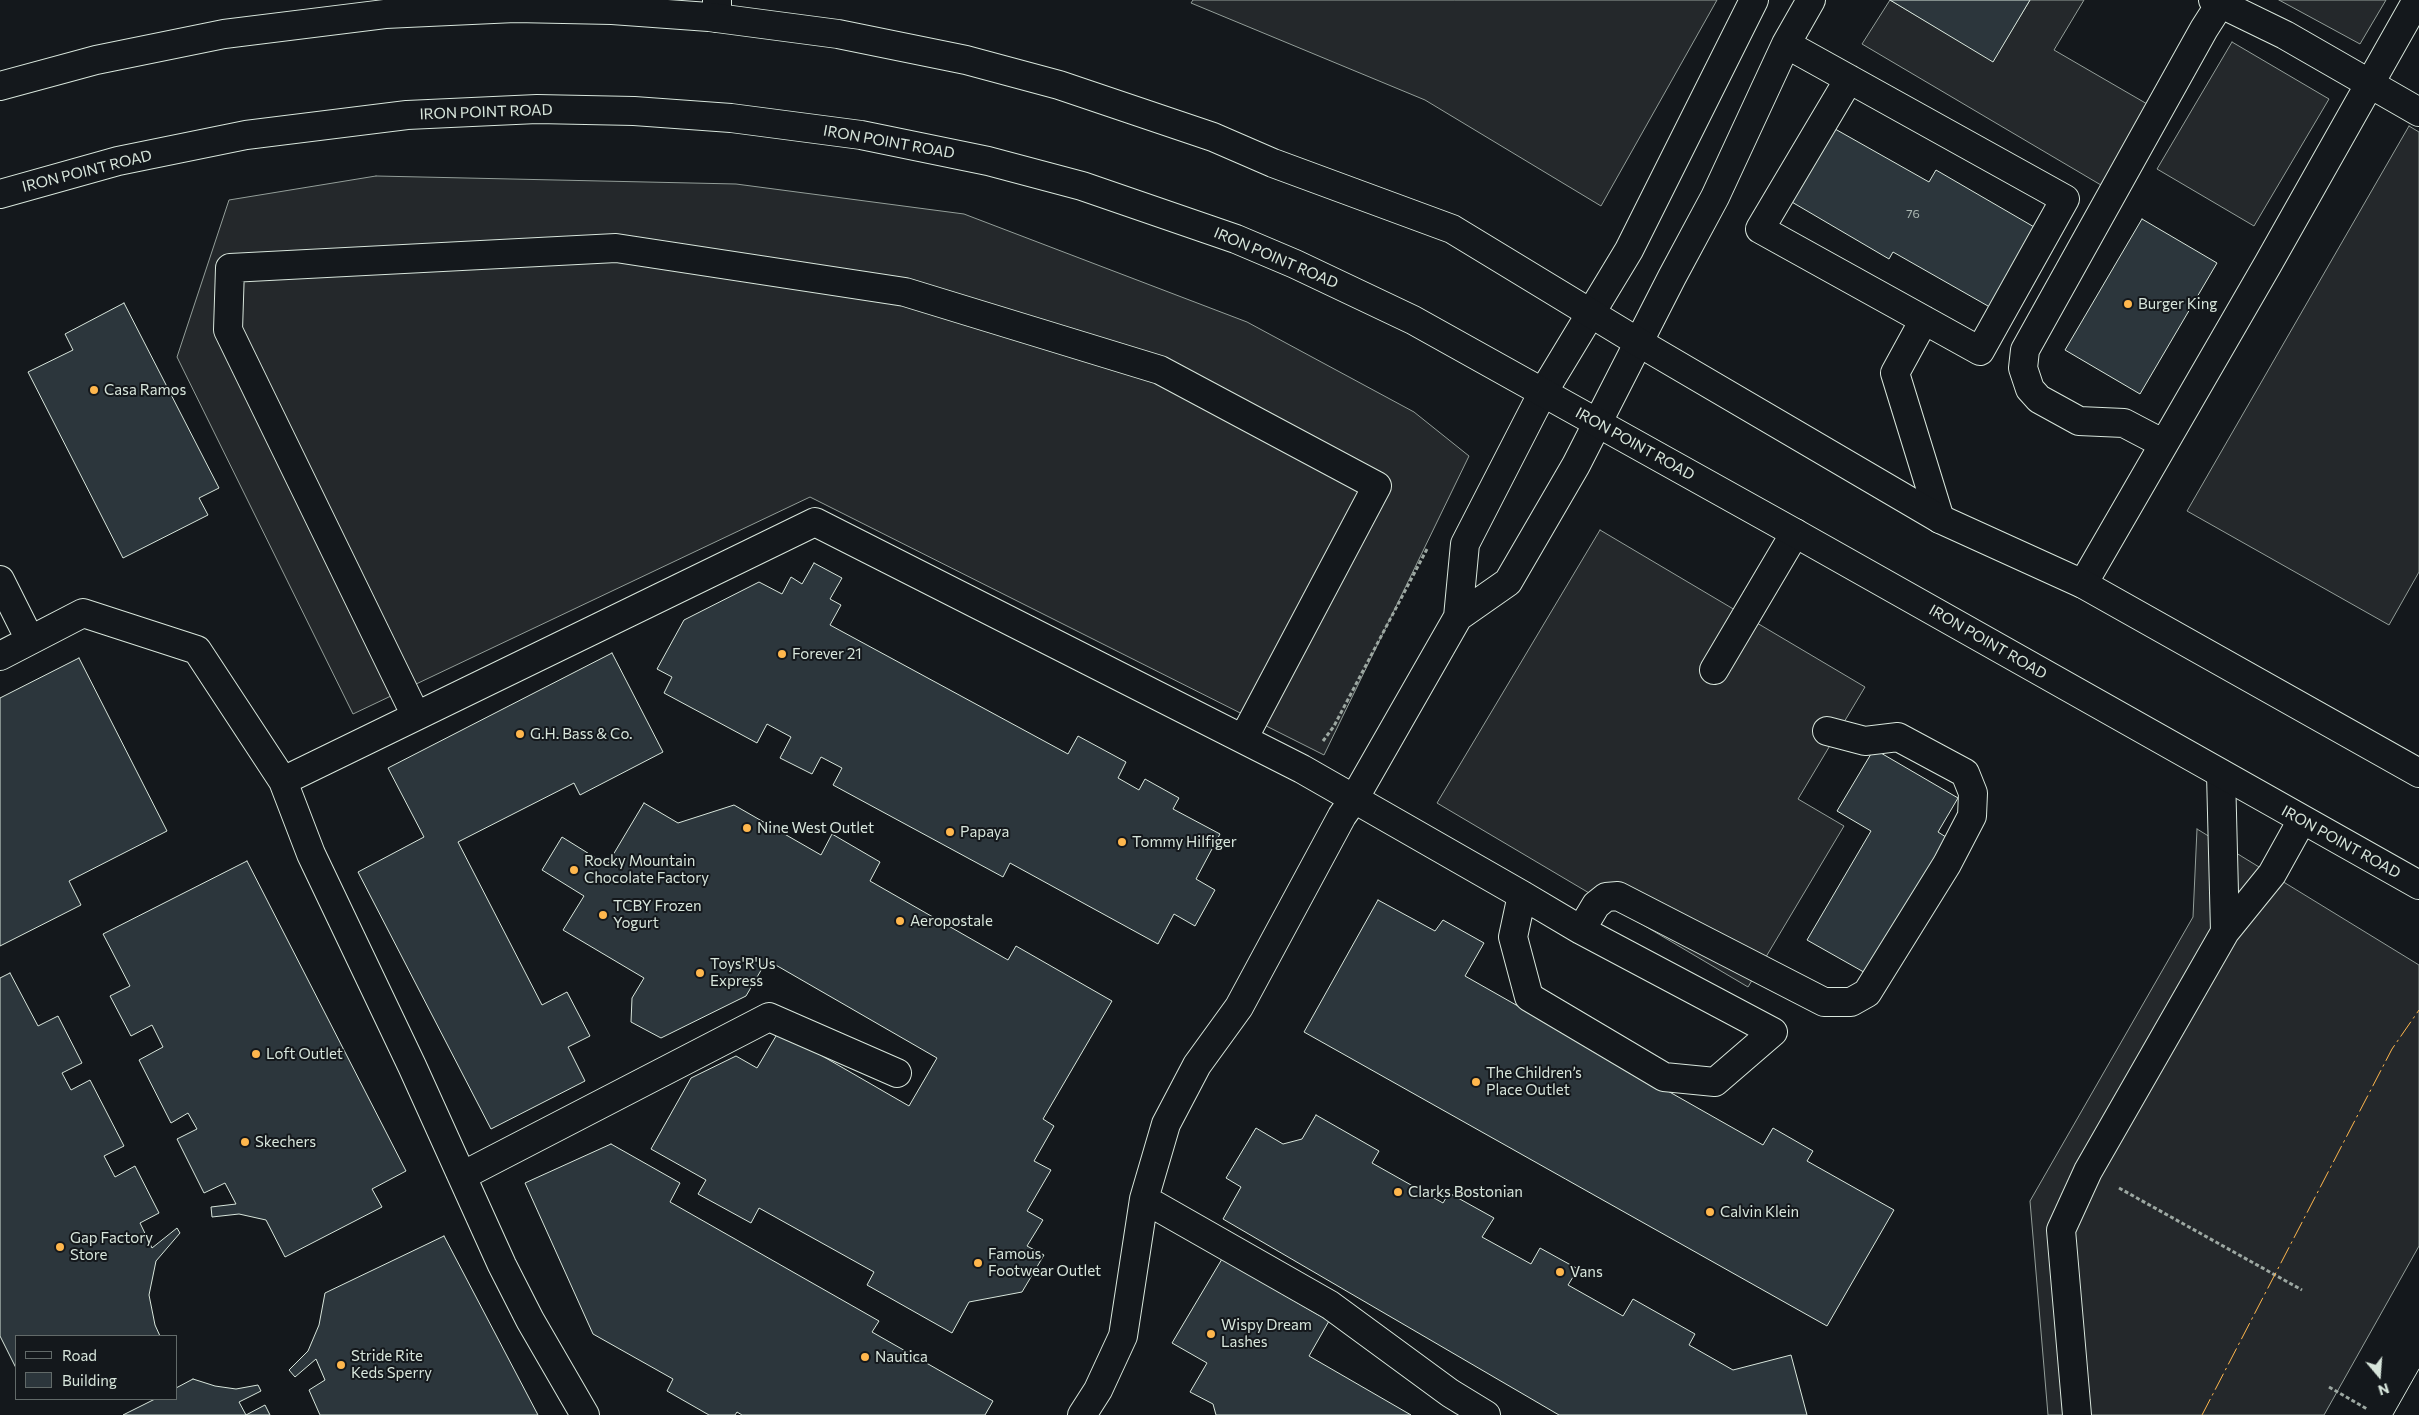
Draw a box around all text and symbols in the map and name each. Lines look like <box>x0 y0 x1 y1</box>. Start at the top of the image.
street label: IRON POINT ROAD <box>419 101 553 123</box>
street label: IRON POINT ROAD <box>822 122 956 162</box>
street label: IRON POINT ROAD <box>20 146 154 196</box>
house number: 76 <box>1906 207 1920 221</box>
street label: IRON POINT ROAD <box>1211 224 1341 292</box>
place label: Burger King <box>2138 295 2217 313</box>
marker: Burger King <box>2122 298 2134 310</box>
place label: Casa Ramos <box>104 381 186 399</box>
marker: Casa Ramos <box>88 384 100 396</box>
street label: IRON POINT ROAD <box>1572 404 1698 484</box>
street label: IRON POINT ROAD <box>1926 601 2050 683</box>
place label: Forever 21 <box>792 645 862 663</box>
marker: Forever 21 <box>776 648 788 660</box>
place label: G.H. Bass & Co. <box>530 725 633 743</box>
marker: G.H. Bass & Co. <box>514 728 526 740</box>
street label: IRON POINT ROAD <box>2278 802 2404 882</box>
place label: Nine West Outlet <box>757 819 874 837</box>
marker: Nine West Outlet <box>741 822 753 834</box>
place label: Papaya <box>960 823 1009 841</box>
marker: Papaya <box>944 826 956 838</box>
place label: Tommy Hilfiger <box>1132 833 1237 851</box>
marker: Tommy Hilfiger <box>1116 836 1128 848</box>
place label: Rocky Mountain Chocolate Factory <box>584 852 709 887</box>
marker: Rocky Mountain Chocolate Factory <box>568 864 580 876</box>
place label: TCBY Frozen Yogurt <box>613 897 702 932</box>
marker: TCBY Frozen Yogurt <box>597 909 609 921</box>
place label: Aeropostale <box>910 912 993 930</box>
marker: Aeropostale <box>894 915 906 927</box>
place label: Toys'R'Us Express <box>710 955 776 990</box>
marker: Toys'R'Us Express <box>694 967 706 979</box>
place label: Loft Outlet <box>266 1045 343 1063</box>
marker: Loft Outlet <box>250 1048 262 1060</box>
place label: The Children’s Place Outlet <box>1486 1064 1582 1099</box>
marker: The Children’s Place Outlet <box>1470 1076 1482 1088</box>
place label: Skechers <box>255 1133 316 1151</box>
marker: Skechers <box>239 1136 251 1148</box>
place label: Clarks Bostonian <box>1408 1183 1523 1201</box>
marker: Clarks Bostonian <box>1392 1186 1404 1198</box>
place label: Calvin Klein <box>1720 1203 1799 1221</box>
marker: Calvin Klein <box>1704 1206 1716 1218</box>
place label: Gap Factory Store <box>70 1229 153 1264</box>
marker: Gap Factory Store <box>54 1241 66 1253</box>
place label: Famous Footwear Outlet <box>988 1245 1101 1280</box>
marker: Famous Footwear Outlet <box>972 1257 984 1269</box>
place label: Vans <box>1570 1263 1603 1281</box>
marker: Vans <box>1554 1266 1566 1278</box>
place label: Wispy Dream Lashes <box>1221 1316 1312 1351</box>
marker: Wispy Dream Lashes <box>1205 1328 1217 1340</box>
legend <box>15 1335 178 1400</box>
text: Road <box>62 1346 97 1364</box>
place label: Stride Rite Keds Sperry <box>351 1347 432 1382</box>
place label: Nautica <box>875 1348 928 1366</box>
north arrow <box>2354 1350 2404 1400</box>
marker: Nautica <box>859 1351 871 1363</box>
marker: Stride Rite Keds Sperry <box>335 1359 347 1371</box>
text: Building <box>62 1371 117 1389</box>
text: N <box>2376 1380 2391 1399</box>

